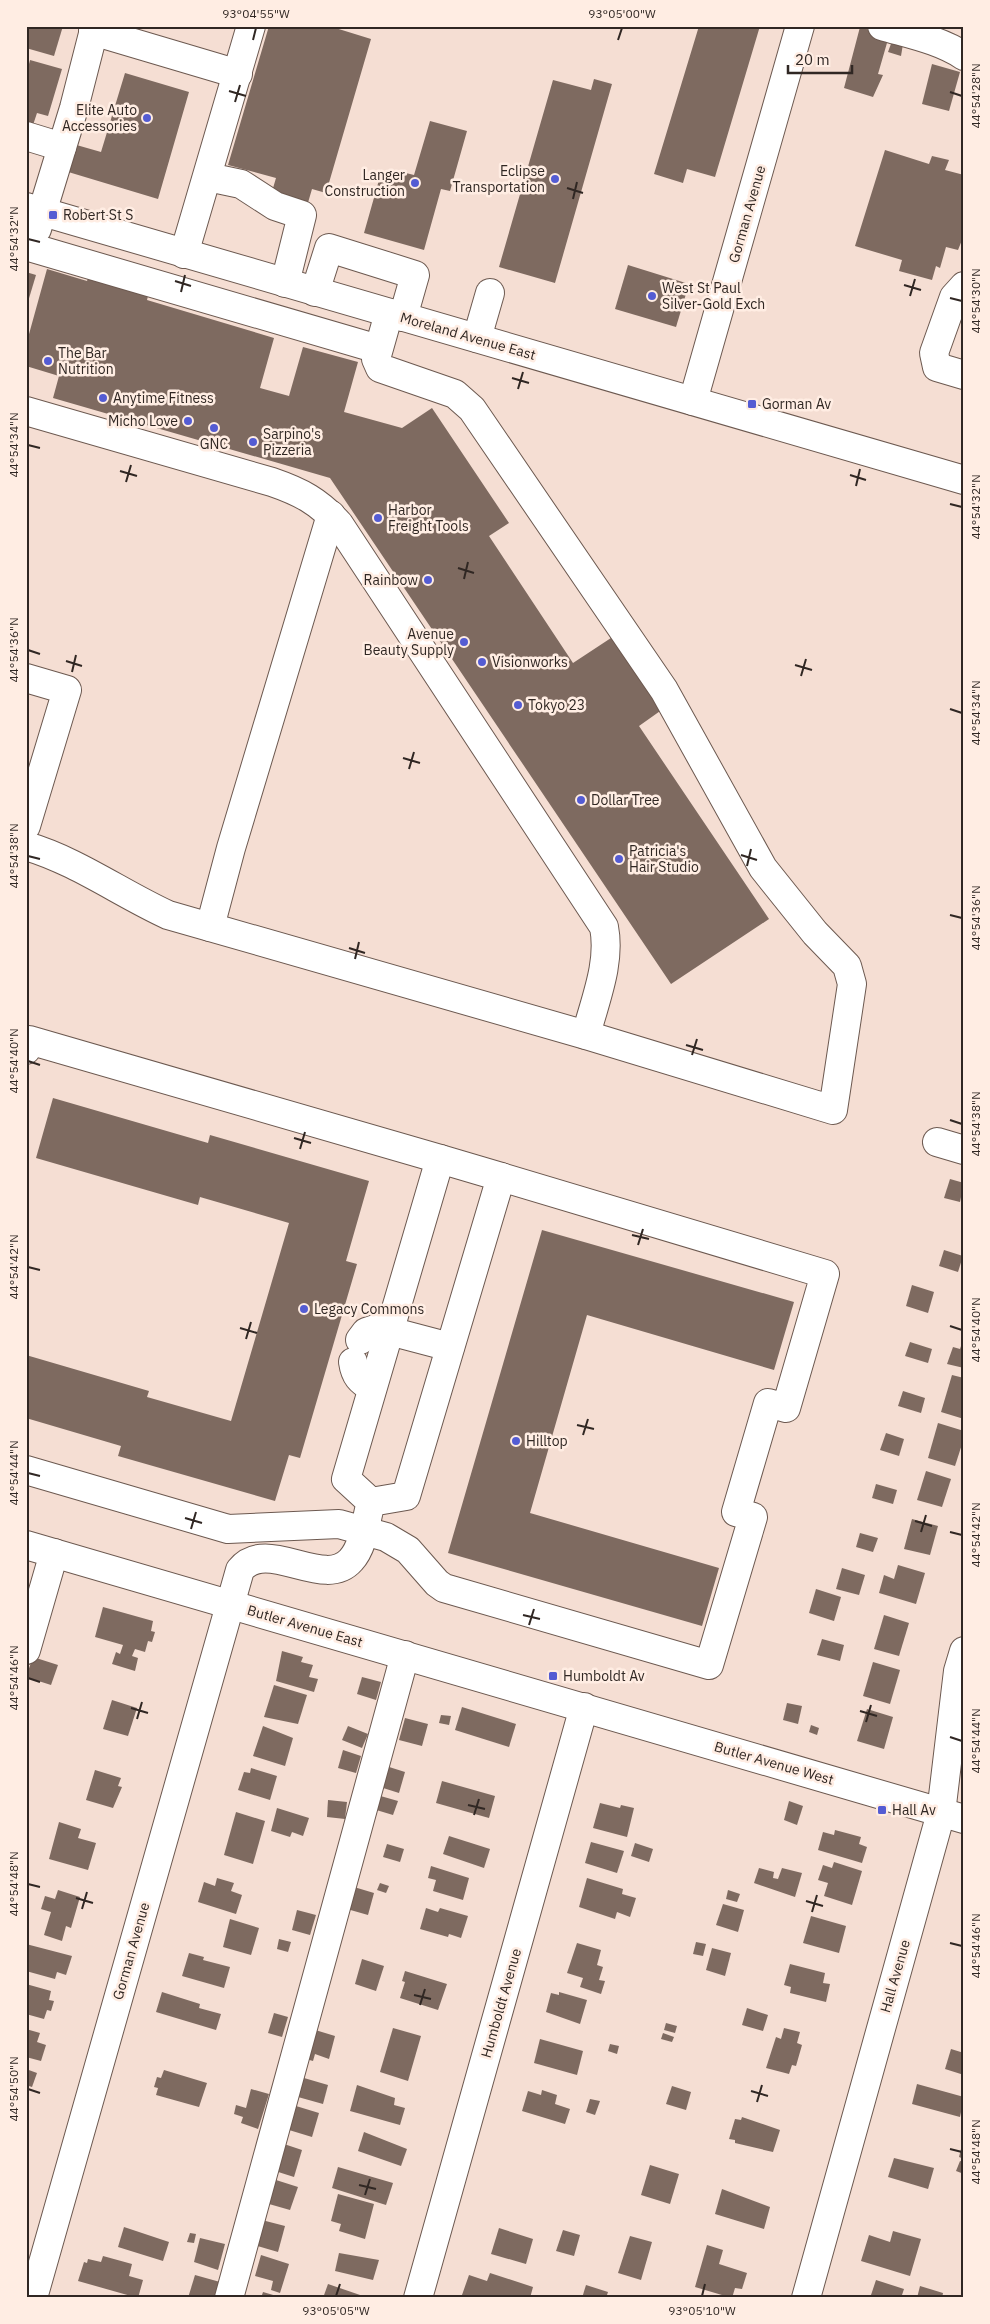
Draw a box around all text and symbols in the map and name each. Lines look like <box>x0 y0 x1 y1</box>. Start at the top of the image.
text: 93°04'55"W <box>222 6 290 21</box>
text: 93°05'00"W <box>588 6 656 21</box>
scale bar <box>788 42 851 74</box>
text: 20 m <box>795 50 830 69</box>
text: 44°54'28"N <box>968 63 983 129</box>
place label: Elite Auto Accessories <box>62 101 137 135</box>
marker: Elite Auto Accessories <box>141 112 153 124</box>
place label: Eclipse Transportation <box>453 162 545 196</box>
street label: Gorman Avenue <box>725 163 770 265</box>
place label: Langer Construction <box>325 166 405 200</box>
marker: Eclipse Transportation <box>549 173 561 185</box>
marker: Langer Construction <box>409 177 421 189</box>
text: 44°54'32"N <box>6 206 21 272</box>
place label: Robert St S <box>63 206 133 224</box>
marker: Robert St S <box>47 209 59 221</box>
text: 44°54'30"N <box>968 268 983 334</box>
place label: West St Paul Silver-Gold Exch <box>662 279 765 313</box>
marker: West St Paul Silver-Gold Exch <box>646 290 658 302</box>
street label: Moreland Avenue East <box>398 308 538 364</box>
place label: The Bar Nutrition <box>58 344 114 378</box>
marker: The Bar Nutrition <box>42 355 54 367</box>
place label: Anytime Fitness <box>113 389 214 407</box>
marker: Anytime Fitness <box>97 392 109 404</box>
place label: Gorman Av <box>762 395 831 413</box>
marker: Gorman Av <box>746 398 758 410</box>
text: 44°54'34"N <box>6 412 21 478</box>
place label: Micho Love <box>108 412 178 430</box>
marker: Micho Love <box>182 415 194 427</box>
marker: GNC <box>208 422 220 434</box>
place label: Sarpino's Pizzeria <box>263 425 321 459</box>
place label: GNC <box>200 435 228 453</box>
marker: Sarpino's Pizzeria <box>247 436 259 448</box>
text: 44°54'32"N <box>968 474 983 540</box>
place label: Harbor Freight Tools <box>388 501 469 535</box>
marker: Harbor Freight Tools <box>372 512 384 524</box>
place label: Rainbow <box>364 571 418 589</box>
marker: Rainbow <box>422 574 434 586</box>
text: 44°54'36"N <box>6 617 21 683</box>
place label: Avenue Beauty Supply <box>364 625 454 659</box>
marker: Avenue Beauty Supply <box>458 636 470 648</box>
place label: Visionworks <box>492 653 568 671</box>
marker: Visionworks <box>476 656 488 668</box>
text: 44°54'34"N <box>968 680 983 746</box>
place label: Tokyo 23 <box>528 696 585 714</box>
marker: Tokyo 23 <box>512 699 524 711</box>
place label: Dollar Tree <box>591 791 660 809</box>
marker: Dollar Tree <box>575 794 587 806</box>
text: 44°54'38"N <box>6 823 21 889</box>
place label: Patricia's Hair Studio <box>629 842 699 876</box>
marker: Patricia's Hair Studio <box>613 853 625 865</box>
text: 44°54'36"N <box>968 885 983 951</box>
text: 44°54'40"N <box>6 1028 21 1094</box>
text: 44°54'38"N <box>968 1091 983 1157</box>
text: 44°54'42"N <box>6 1234 21 1300</box>
text: 44°54'40"N <box>968 1297 983 1363</box>
place label: Legacy Commons <box>314 1300 424 1318</box>
marker: Legacy Commons <box>298 1303 310 1315</box>
place label: Hilltop <box>526 1432 568 1450</box>
marker: Hilltop <box>510 1435 522 1447</box>
text: 44°54'44"N <box>6 1440 21 1506</box>
text: 44°54'42"N <box>968 1502 983 1568</box>
street label: Butler Avenue East <box>245 1601 365 1651</box>
text: 44°54'46"N <box>6 1645 21 1711</box>
place label: Humboldt Av <box>563 1667 645 1685</box>
marker: Humboldt Av <box>547 1670 559 1682</box>
text: 44°54'44"N <box>968 1708 983 1774</box>
street label: Butler Avenue West <box>712 1737 836 1789</box>
place label: Hall Av <box>892 1801 936 1819</box>
marker: Hall Av <box>876 1804 888 1816</box>
text: 44°54'48"N <box>6 1851 21 1917</box>
street label: Gorman Avenue <box>109 1900 154 2002</box>
text: 44°54'46"N <box>968 1913 983 1979</box>
street label: Hall Avenue <box>876 1937 914 2015</box>
street label: Humboldt Avenue <box>477 1946 525 2060</box>
text: 44°54'50"N <box>6 2056 21 2122</box>
text: 44°54'48"N <box>968 2119 983 2185</box>
text: 93°05'05"W <box>302 2303 370 2318</box>
text: 93°05'10"W <box>668 2303 736 2318</box>

